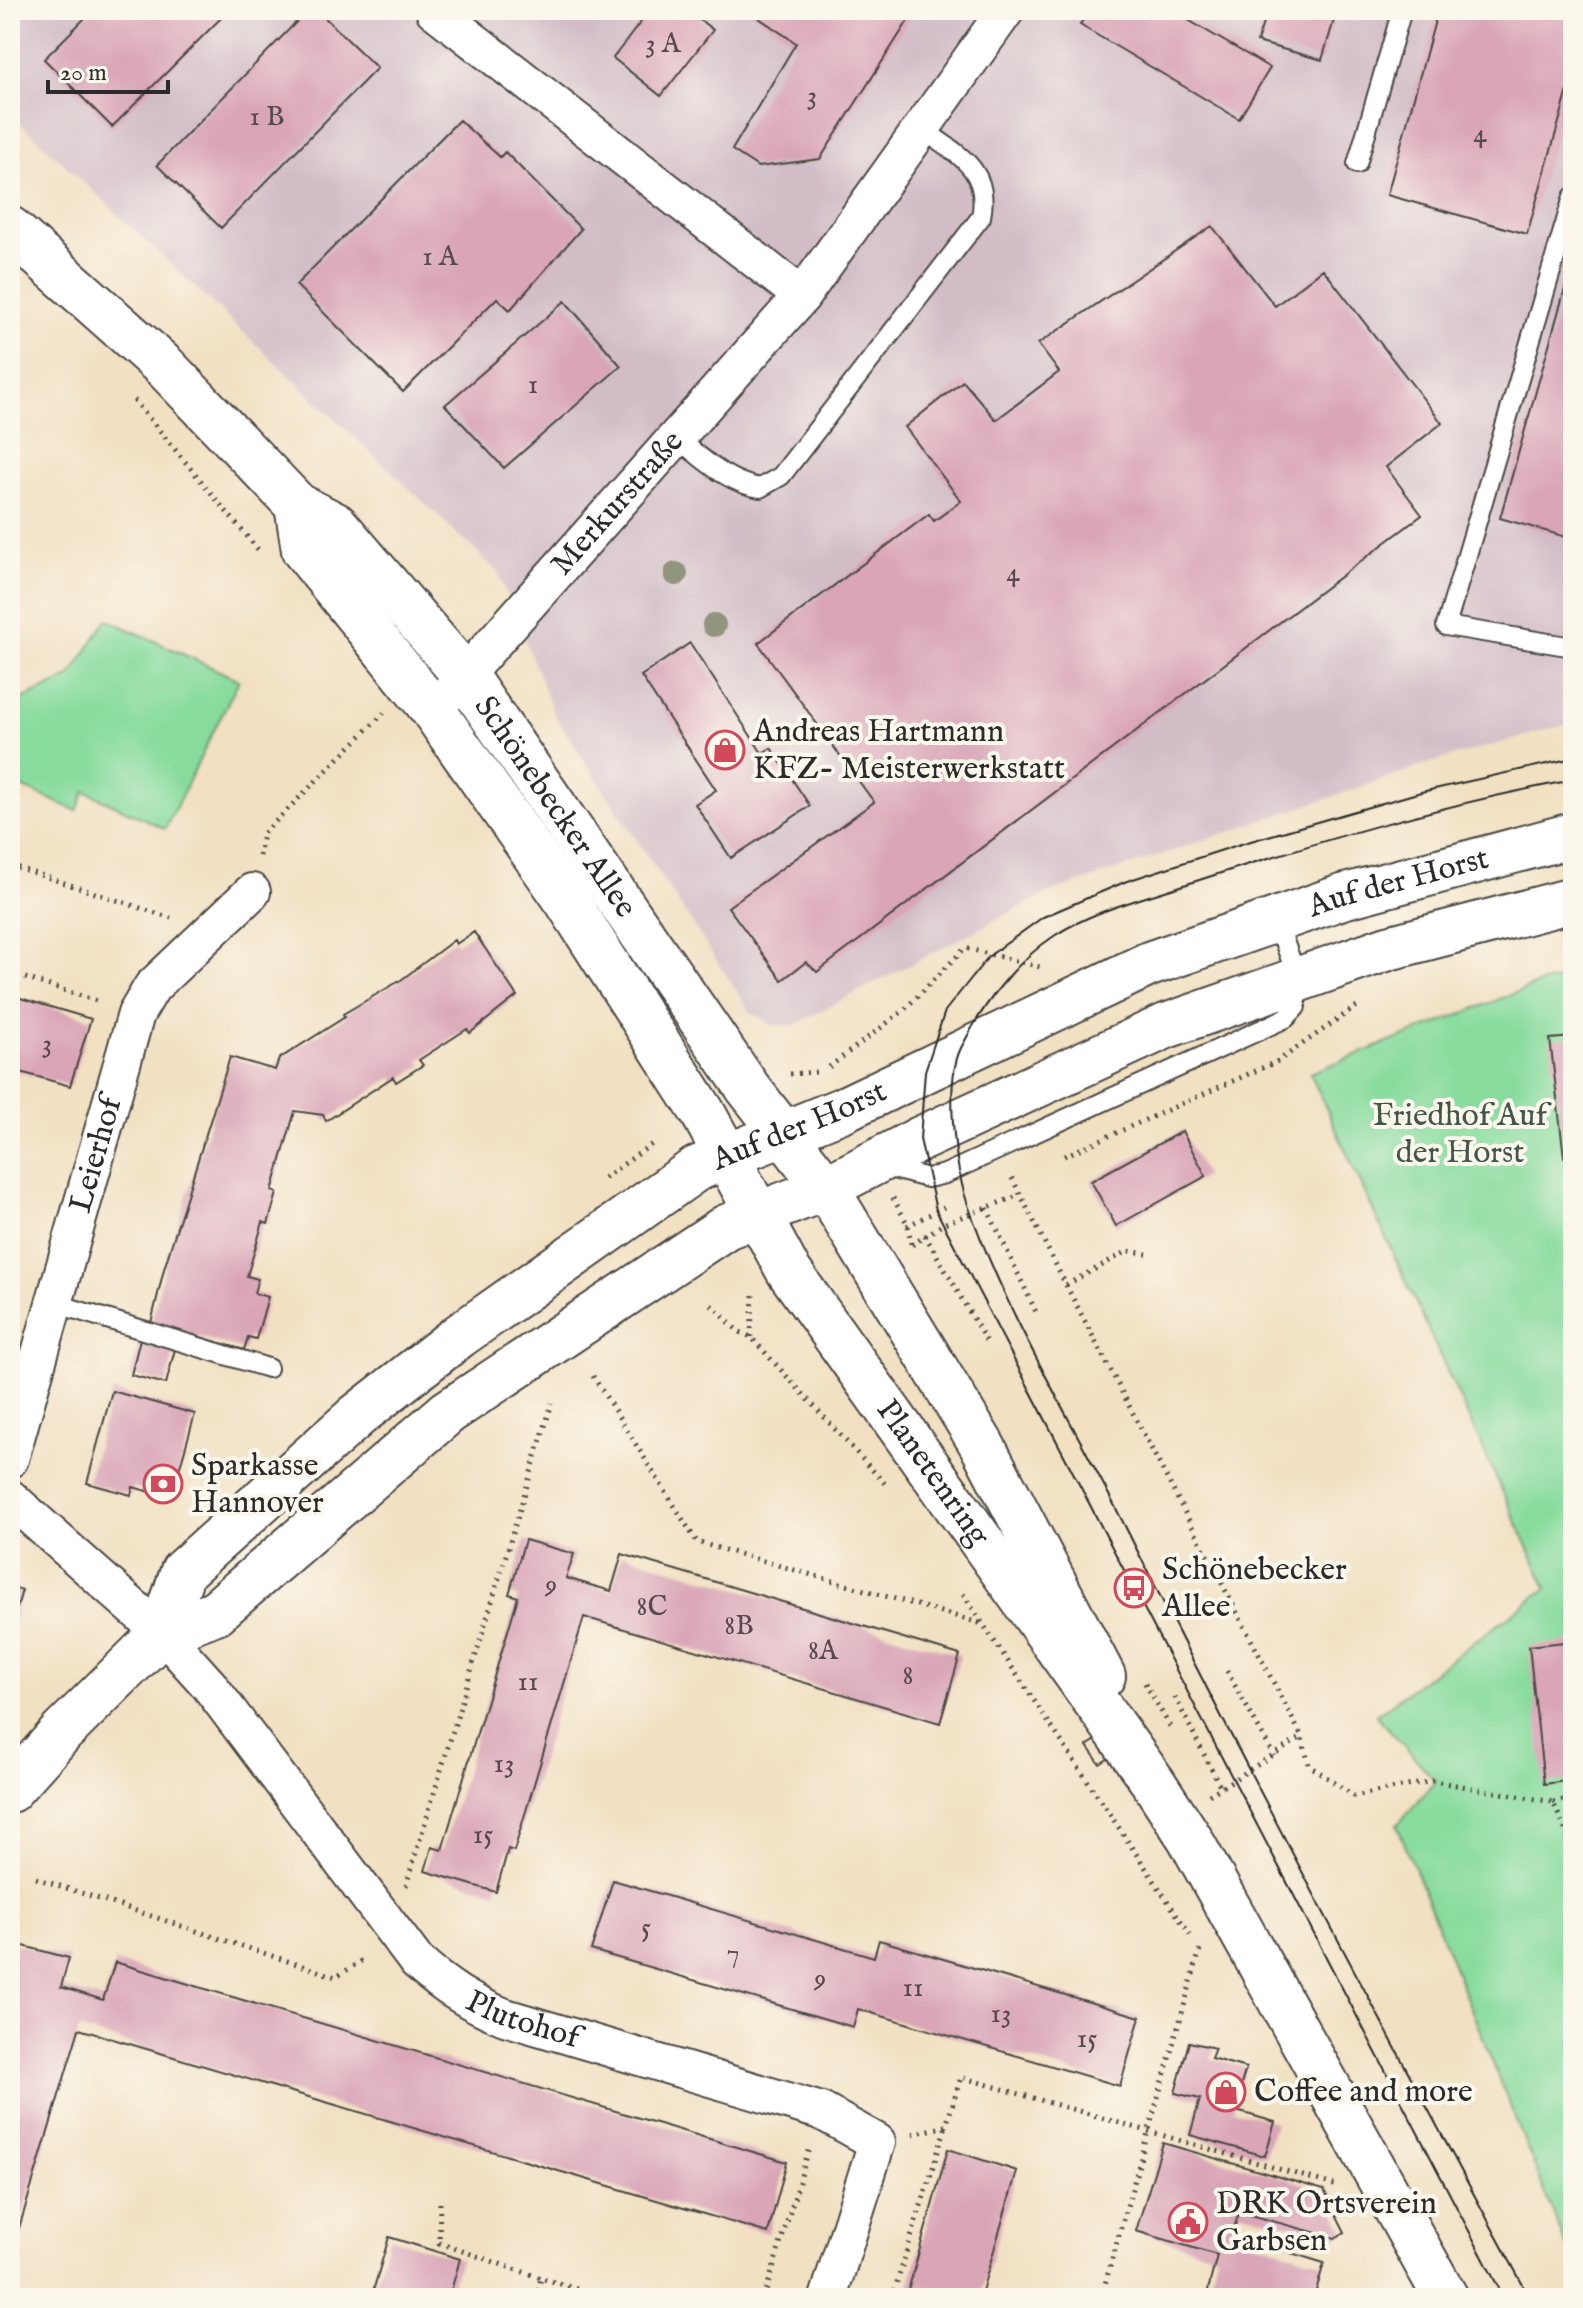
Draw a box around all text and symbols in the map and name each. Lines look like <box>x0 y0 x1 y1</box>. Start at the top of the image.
house number: 3 A <box>645 27 682 62</box>
scale bar <box>48 44 168 94</box>
text: 20 m <box>60 58 107 89</box>
house number: 3 <box>807 79 817 114</box>
house number: 1 B <box>249 100 285 135</box>
house number: 4 <box>1473 117 1487 152</box>
house number: 1 A <box>422 240 459 275</box>
house number: 1 <box>528 368 538 403</box>
street label: Merkurstraße <box>542 422 693 584</box>
house number: 4 <box>1006 556 1020 591</box>
street label: Schönebecker Allee <box>465 688 646 926</box>
place label: Andreas Hartmann KFZ- Meisterwerkstatt <box>752 712 1065 790</box>
shop icon: Andreas Hartmann KFZ- Meisterwerkstatt <box>704 729 746 771</box>
street label: Auf der Horst <box>1302 838 1493 928</box>
house number: 3 <box>42 1027 52 1062</box>
street label: Auf der Horst <box>705 1071 893 1181</box>
street label: Leierhof <box>60 1087 133 1217</box>
park label: Friedhof Auf der Horst <box>1373 1096 1553 1174</box>
street label: Planetenring <box>867 1392 999 1555</box>
place label: Sparkasse Hannover <box>191 1446 324 1524</box>
bank icon: Sparkasse Hannover <box>142 1463 184 1505</box>
place label: Schönebecker Allee <box>1161 1550 1347 1628</box>
bus stop icon: Schönebecker Allee <box>1113 1567 1155 1609</box>
house number: 9 <box>544 1568 557 1603</box>
house number: 8C <box>637 1590 668 1625</box>
house number: 8B <box>724 1609 754 1644</box>
house number: 8A <box>808 1634 839 1669</box>
house number: 8 <box>903 1659 913 1694</box>
house number: 11 <box>518 1665 538 1700</box>
house number: 13 <box>494 1747 514 1782</box>
house number: 15 <box>473 1818 493 1853</box>
house number: 5 <box>641 1911 651 1946</box>
house number: 7 <box>726 1936 740 1971</box>
house number: 9 <box>813 1962 826 1997</box>
house number: 11 <box>903 1971 923 2006</box>
street label: Plutohof <box>459 1981 589 2060</box>
house number: 13 <box>991 1997 1011 2032</box>
house number: 15 <box>1077 2022 1097 2057</box>
shop icon: Coffee and more <box>1205 2071 1247 2113</box>
place label: Coffee and more <box>1254 2072 1473 2113</box>
place label: DRK Ortsverein Garbsen <box>1216 2184 1437 2262</box>
public building icon: DRK Ortsverein Garbsen <box>1167 2201 1209 2243</box>

